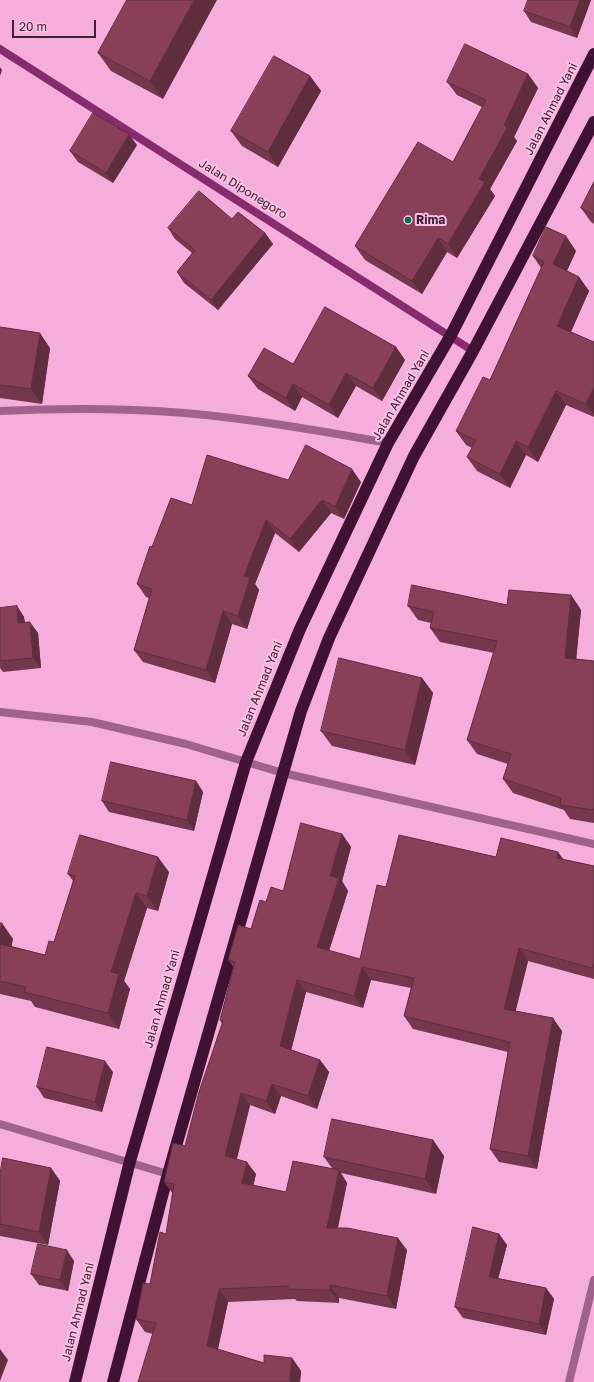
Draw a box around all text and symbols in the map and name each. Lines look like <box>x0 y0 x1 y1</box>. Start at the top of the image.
scale bar <box>14 12 98 38</box>
text: 20 m <box>19 19 47 34</box>
street label: Jalan Ahmad Yani <box>521 60 581 158</box>
street label: Jalan Diponegoro <box>196 156 290 222</box>
place label: Rima <box>416 213 445 227</box>
marker: Rima <box>403 215 413 225</box>
street label: Jalan Ahmad Yani <box>369 347 433 443</box>
street label: Jalan Ahmad Yani <box>234 639 286 739</box>
street label: Jalan Ahmad Yani <box>141 948 183 1050</box>
street label: Jalan Ahmad Yani <box>59 1261 97 1363</box>

